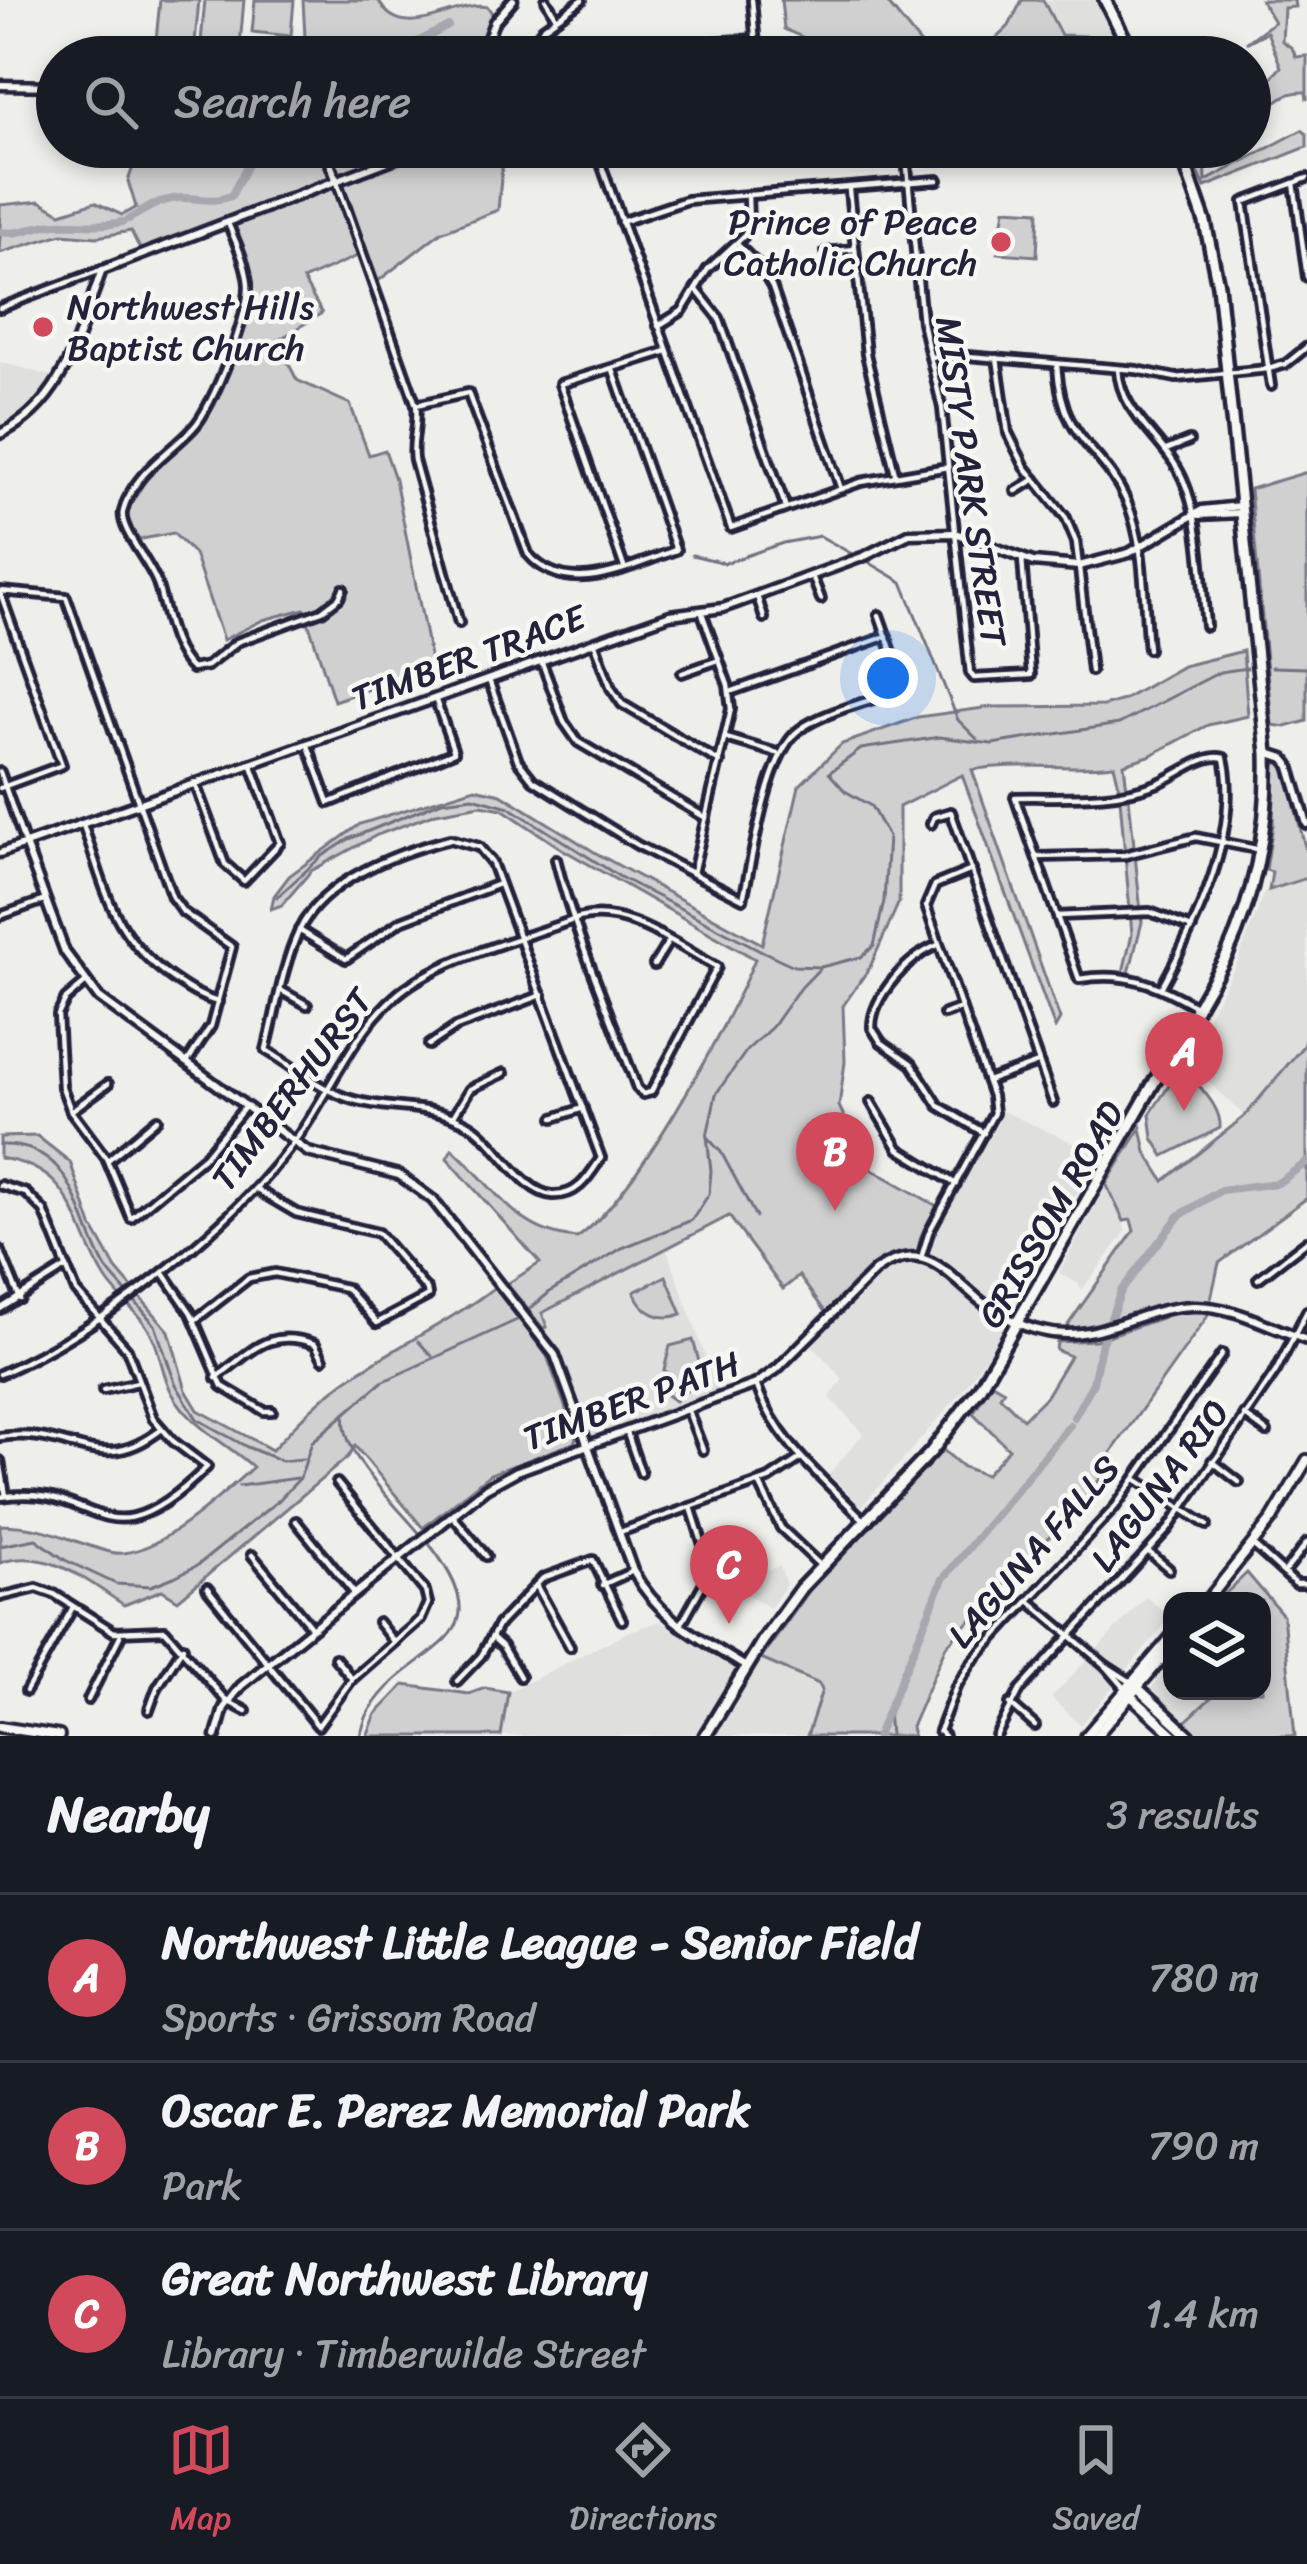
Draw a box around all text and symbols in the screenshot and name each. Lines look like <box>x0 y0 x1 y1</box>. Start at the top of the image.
search box <box>36 36 1271 168</box>
text: Search here <box>174 62 411 142</box>
icon: search <box>78 69 144 135</box>
place label: Prince of Peace Catholic Church <box>724 190 977 295</box>
marker: Prince of Peace Catholic Church <box>988 229 1014 255</box>
place label: Northwest Hills Baptist Church <box>67 275 314 380</box>
street label: MISTY PARK STREET <box>916 312 1026 652</box>
marker: Northwest Hills Baptist Church <box>30 314 56 340</box>
street label: TIMBER TRACE <box>342 585 597 730</box>
your location <box>858 648 918 708</box>
street label: TIMBERHURST <box>194 972 391 1205</box>
pin: A <box>1145 1012 1223 1111</box>
street label: GRISSOM ROAD <box>960 1088 1142 1340</box>
pin: B <box>796 1112 874 1211</box>
street label: TIMBER PATH <box>514 1332 750 1470</box>
street label: LAGUNA RIO <box>1073 1385 1247 1586</box>
street label: LAGUNA FALLS <box>931 1440 1137 1663</box>
pin: C <box>690 1525 768 1624</box>
map controls <box>1163 1592 1271 1700</box>
button: layers <box>1163 1592 1271 1700</box>
text: Nearby <box>48 1769 209 1859</box>
text: 3 results <box>1106 1780 1259 1849</box>
text: Northwest Little League - Senior Field <box>162 1903 918 1983</box>
text: A <box>74 1943 100 2012</box>
text: 780 m <box>1148 1943 1259 2012</box>
text: Sports · Grissom Road <box>162 1983 535 2052</box>
text: Oscar E. Perez Memorial Park <box>162 2071 750 2151</box>
text: B <box>75 2111 99 2180</box>
text: 790 m <box>1148 2111 1259 2180</box>
text: Park <box>162 2151 242 2220</box>
text: Great Northwest Library <box>162 2239 647 2319</box>
text: C <box>75 2279 99 2348</box>
text: 1.4 km <box>1145 2279 1259 2348</box>
text: Library · Timberwilde Street <box>162 2319 646 2388</box>
tab: Map <box>168 2417 234 2547</box>
tab: Directions <box>569 2417 717 2547</box>
tab: Saved <box>1052 2417 1139 2547</box>

